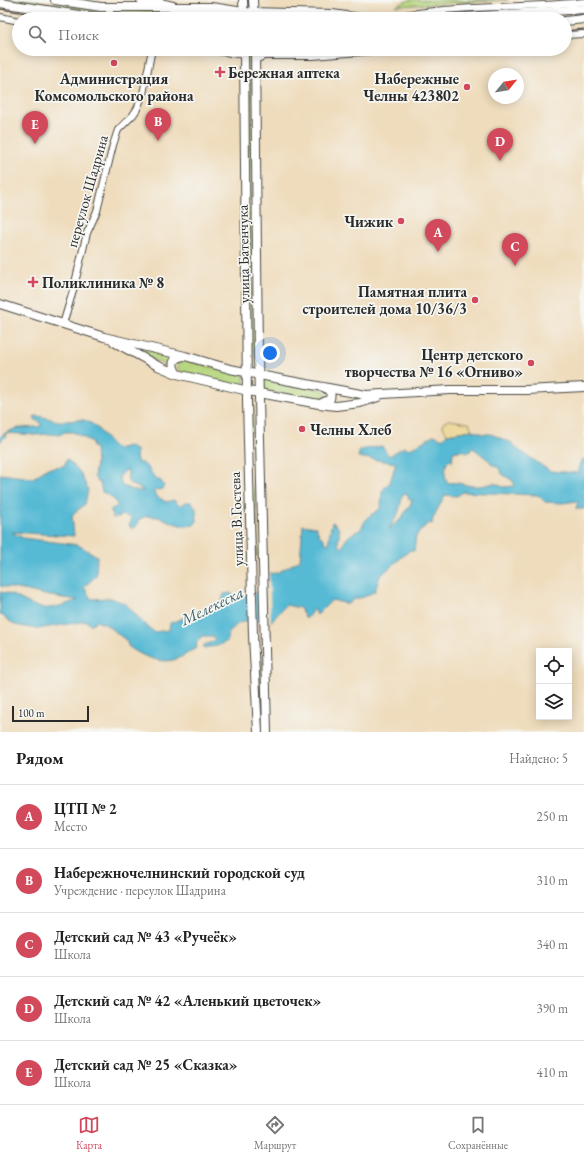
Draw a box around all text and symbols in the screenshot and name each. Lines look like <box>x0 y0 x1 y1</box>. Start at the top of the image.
search box <box>12 12 572 56</box>
icon: search <box>26 23 48 45</box>
text: Поиск <box>58 25 99 44</box>
marker: Администрация Комсомольского района <box>109 58 119 68</box>
place label: Бережная аптека <box>228 63 340 82</box>
marker: Бережная аптека <box>215 67 225 77</box>
north arrow <box>488 68 524 104</box>
place label: Администрация Комсомольского района <box>34 69 194 105</box>
place label: Набережные Челны 423802 <box>363 69 459 105</box>
marker: Набережные Челны 423802 <box>462 82 472 92</box>
pin: B <box>145 108 171 141</box>
pin: E <box>22 111 48 144</box>
pin: D <box>487 128 513 161</box>
street label: переулок Шадрина <box>62 133 112 249</box>
street label: улица Батенчука <box>233 204 253 304</box>
place label: Чижик <box>344 212 394 231</box>
marker: Чижик <box>396 216 406 226</box>
pin: A <box>425 219 451 252</box>
pin: C <box>502 233 528 266</box>
place label: Поликлиника № 8 <box>42 273 164 292</box>
marker: Поликлиника № 8 <box>27 276 39 288</box>
place label: Памятная плита строителей дома 10/36/3 <box>302 282 467 318</box>
marker: Памятная плита строителей дома 10/36/3 <box>470 295 480 305</box>
your location <box>260 343 280 363</box>
place label: Центр детского творчества № 16 «Огниво» <box>345 345 523 381</box>
marker: Центр детского творчества № 16 «Огниво» <box>526 358 536 368</box>
place label: Челны Хлеб <box>310 420 392 439</box>
marker: Челны Хлеб <box>297 424 307 434</box>
street label: улица В.Гостева <box>225 471 247 567</box>
water label: Мелекеска <box>176 582 247 631</box>
map controls <box>536 648 572 720</box>
button: locate <box>536 648 572 684</box>
button: layers <box>536 684 572 720</box>
scale bar <box>12 704 89 723</box>
text: 100 m <box>18 706 45 720</box>
text: Рядом <box>16 747 64 769</box>
text: Найдено: 5 <box>509 750 568 767</box>
text: ЦТП № 2 <box>54 799 117 818</box>
text: A <box>24 808 34 825</box>
text: 250 m <box>537 808 568 825</box>
text: Место <box>54 818 87 835</box>
text: Набережночелнинский городской суд <box>54 863 305 882</box>
text: B <box>25 872 33 889</box>
text: 310 m <box>537 872 568 889</box>
text: Учреждение · переулок Шадрина <box>54 882 226 899</box>
text: Детский сад № 43 «Ручеёк» <box>54 927 237 946</box>
text: C <box>24 936 34 953</box>
text: 340 m <box>537 936 568 953</box>
text: Школа <box>54 946 91 963</box>
text: Детский сад № 42 «Аленький цветочек» <box>54 991 321 1010</box>
text: D <box>24 1000 34 1017</box>
text: 390 m <box>537 1000 568 1017</box>
text: Школа <box>54 1010 91 1027</box>
text: Детский сад № 25 «Сказка» <box>54 1055 238 1074</box>
text: E <box>25 1064 33 1081</box>
text: 410 m <box>537 1064 568 1081</box>
text: Школа <box>54 1074 91 1091</box>
tab: Карта <box>76 1114 102 1152</box>
tab: Маршрут <box>254 1114 296 1152</box>
tab: Сохранённые <box>448 1114 508 1152</box>

